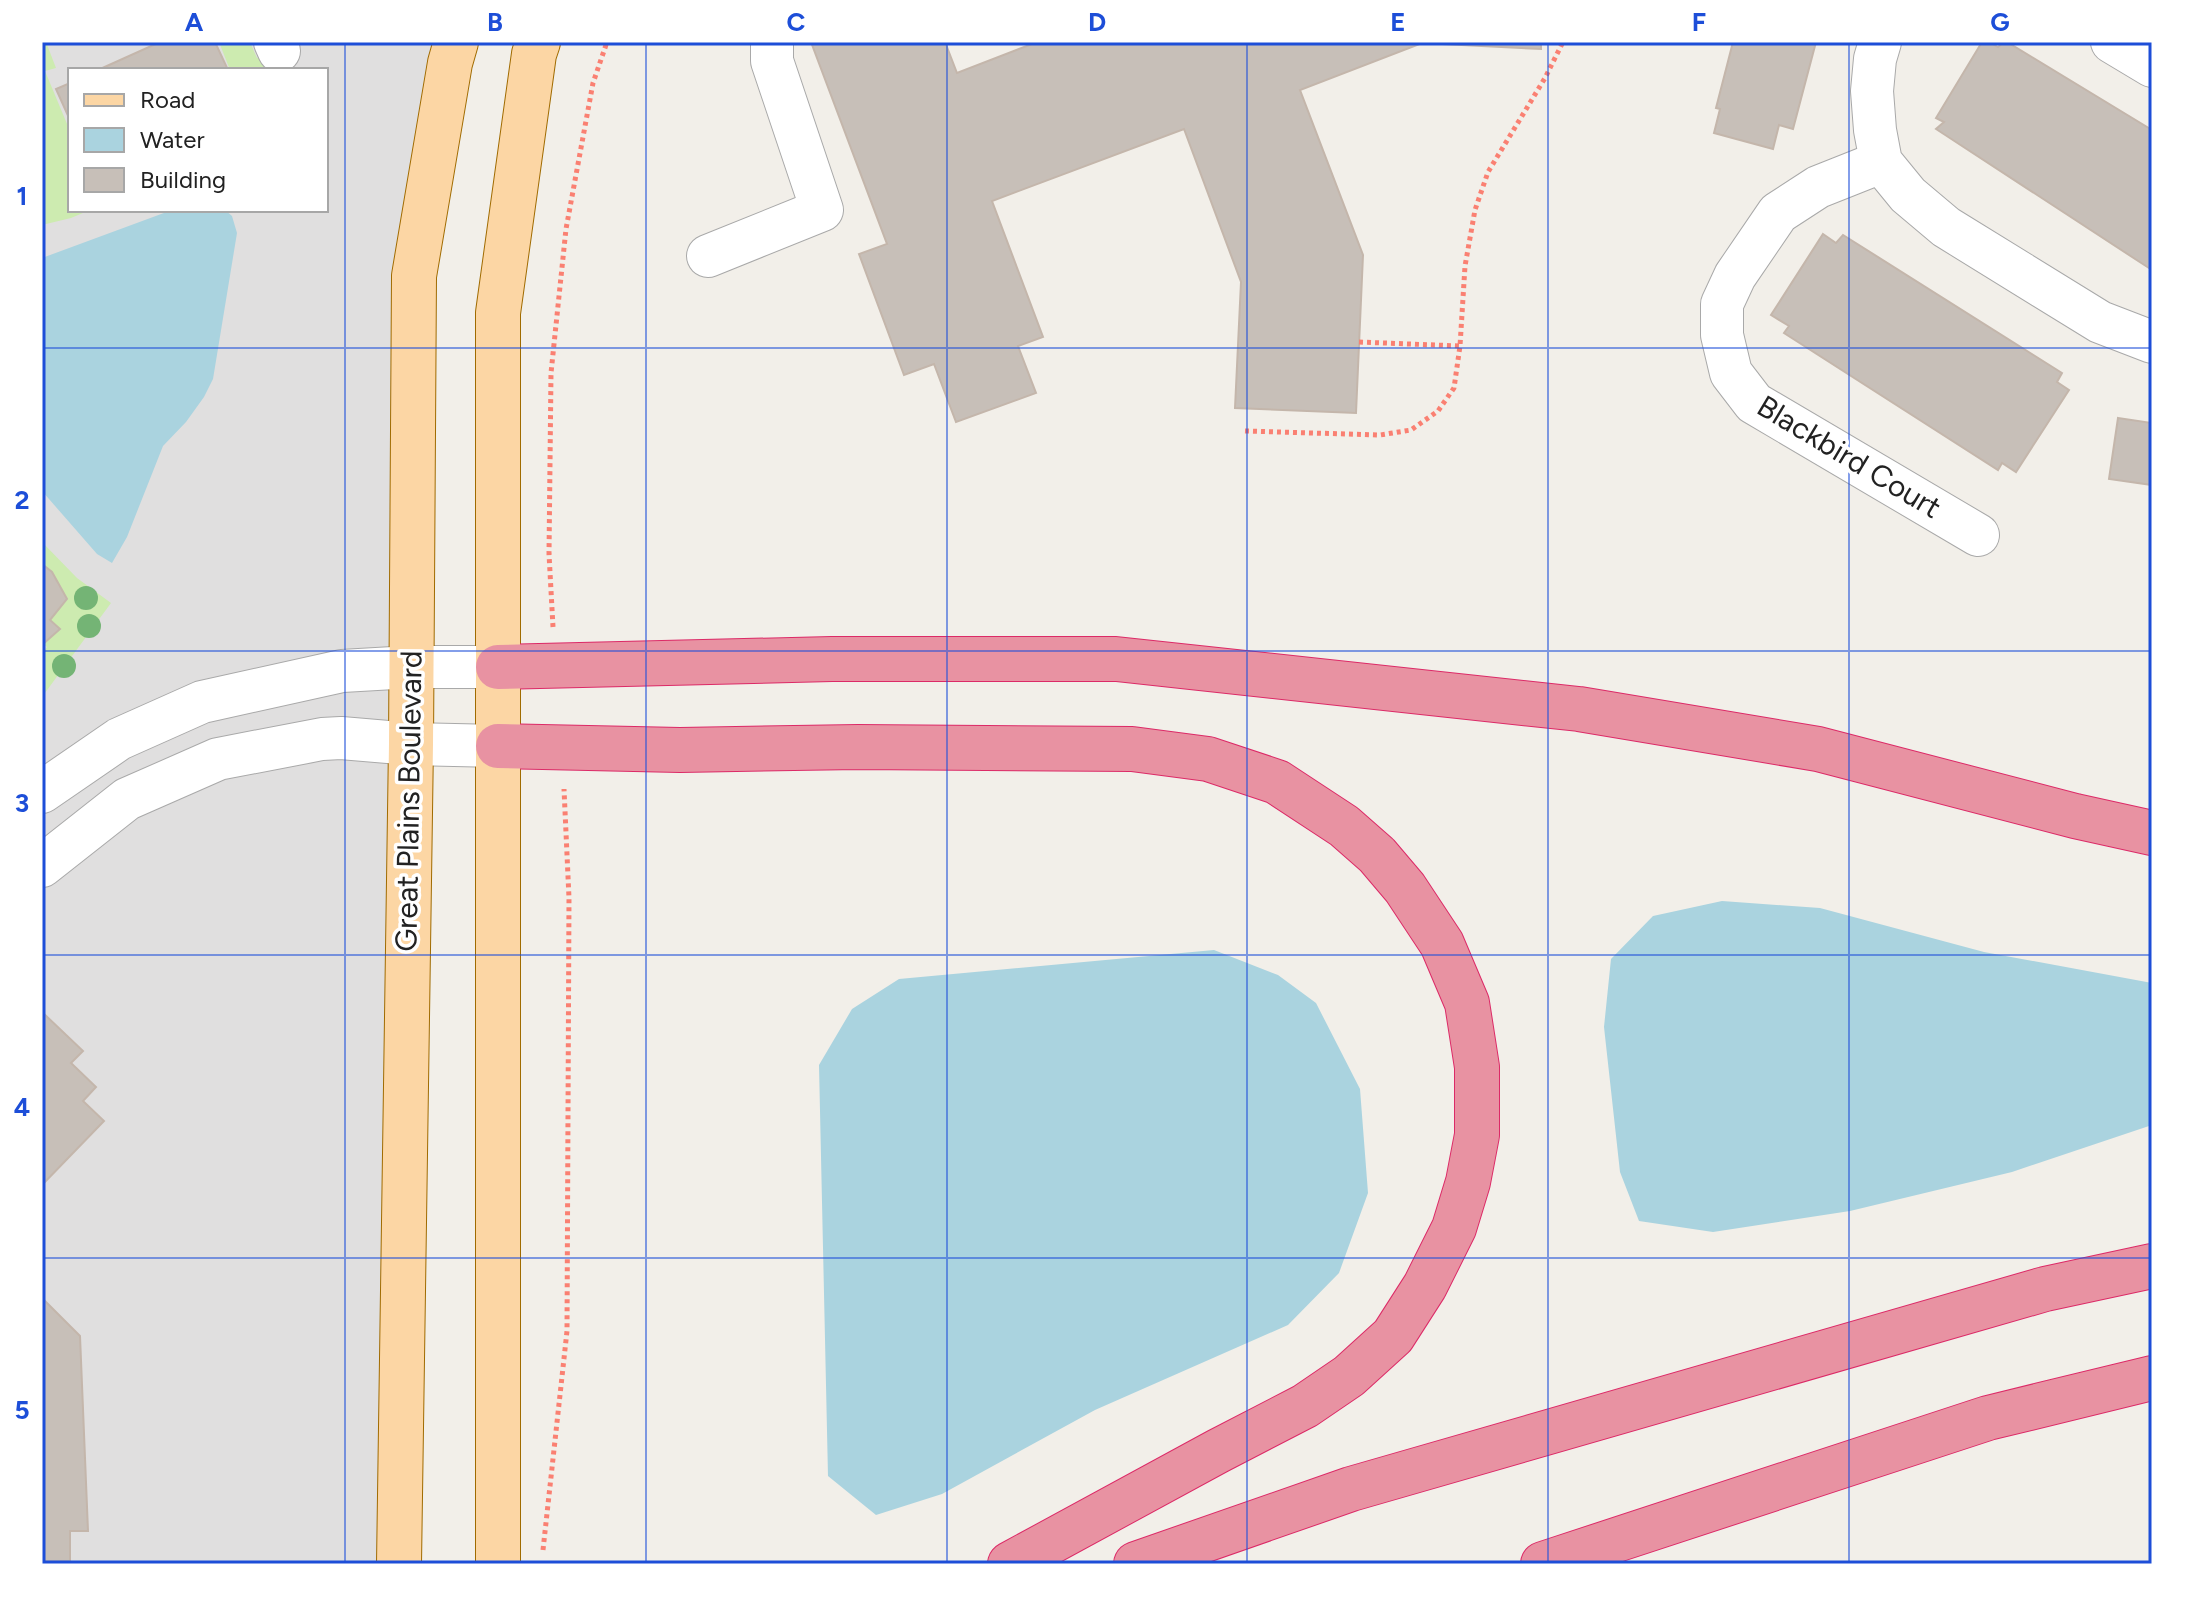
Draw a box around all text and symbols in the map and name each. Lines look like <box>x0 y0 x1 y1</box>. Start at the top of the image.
text: A <box>185 6 204 38</box>
text: B <box>487 6 503 38</box>
text: C <box>787 6 806 38</box>
text: D <box>1088 6 1106 38</box>
text: E <box>1390 6 1406 38</box>
text: F <box>1692 6 1706 38</box>
text: G <box>1990 6 2010 38</box>
legend <box>68 68 328 212</box>
text: Road <box>140 85 195 114</box>
text: Water <box>140 125 205 154</box>
text: Building <box>140 165 226 194</box>
text: 1 <box>17 180 27 212</box>
street label: Blackbird Court <box>1751 387 1948 526</box>
text: 2 <box>14 484 30 516</box>
street label: Great Plains Boulevard <box>387 650 430 952</box>
text: 3 <box>15 787 29 819</box>
text: 4 <box>14 1091 30 1123</box>
text: 5 <box>14 1394 30 1426</box>

